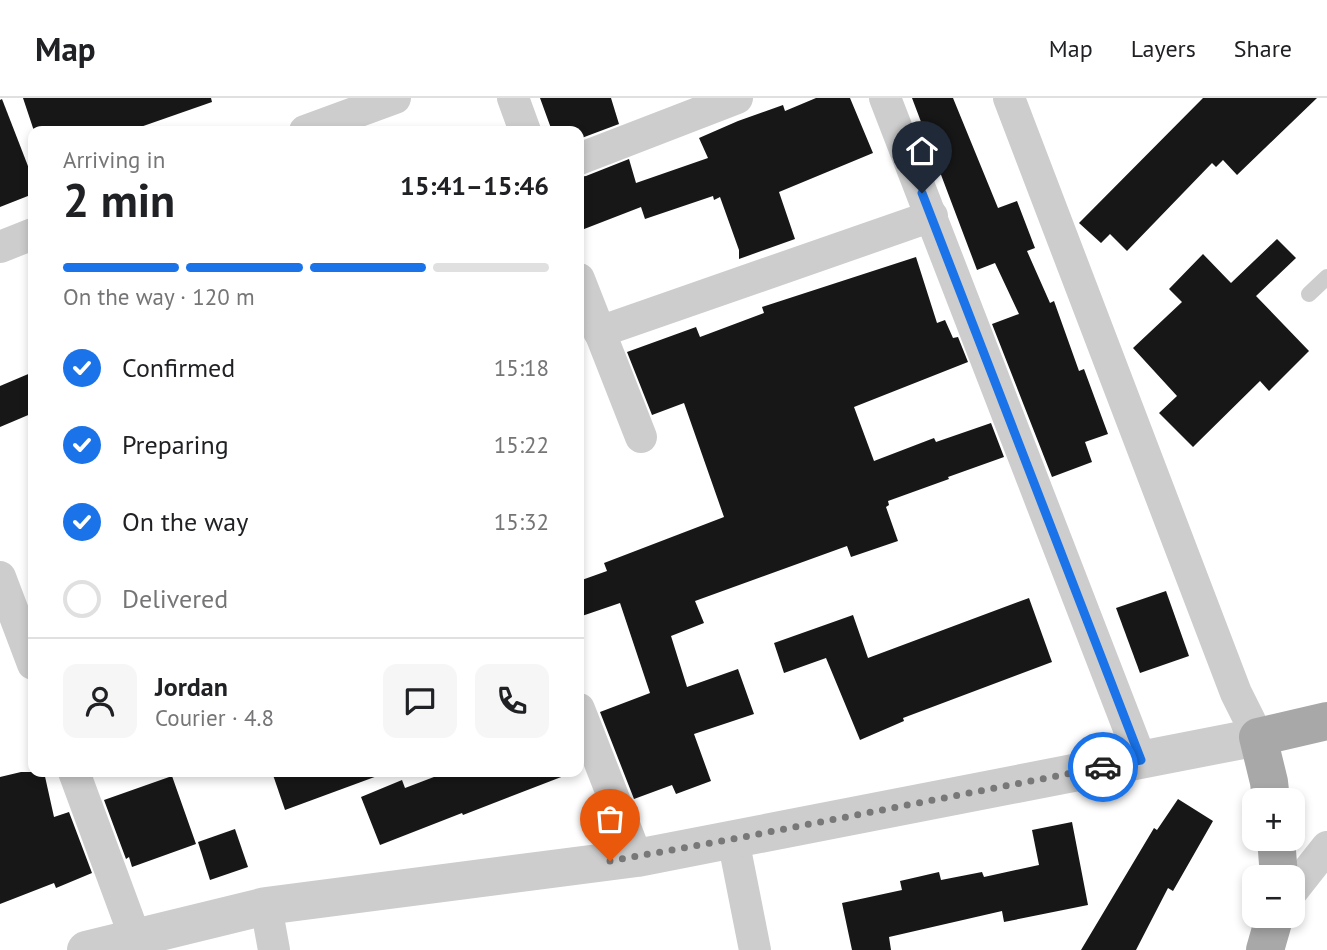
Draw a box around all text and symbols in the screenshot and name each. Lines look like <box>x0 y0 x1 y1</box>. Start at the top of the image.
text: Map <box>35 27 96 70</box>
text: Map <box>1049 33 1093 64</box>
text: Layers <box>1131 33 1196 64</box>
text: Share <box>1234 33 1292 64</box>
pin <box>892 121 952 193</box>
icon: home <box>903 132 941 170</box>
text: Arriving in <box>63 145 165 174</box>
text: 15:41–15:46 <box>400 169 549 202</box>
text: 2 min <box>63 170 175 230</box>
text: On the way · 120 m <box>63 282 255 311</box>
icon: check <box>63 349 101 387</box>
text: Confirmed <box>122 351 235 384</box>
text: 15:18 <box>494 353 549 382</box>
icon: check <box>63 426 101 464</box>
text: Preparing <box>122 428 229 461</box>
text: 15:22 <box>494 430 549 459</box>
icon: check <box>63 503 101 541</box>
text: On the way <box>122 505 248 538</box>
text: 15:32 <box>494 507 549 536</box>
text: Delivered <box>122 582 228 615</box>
button: person <box>63 664 137 738</box>
button: chat <box>383 664 457 738</box>
button: phone <box>475 664 549 738</box>
text: Jordan <box>155 670 228 703</box>
text: Courier · 4.8 <box>155 703 274 732</box>
courier <box>1068 732 1138 802</box>
icon: car <box>1084 748 1122 786</box>
map controls <box>1242 788 1305 928</box>
button: + <box>1242 788 1305 851</box>
pin <box>580 789 640 861</box>
icon: bag <box>591 800 629 838</box>
button: − <box>1242 865 1305 928</box>

